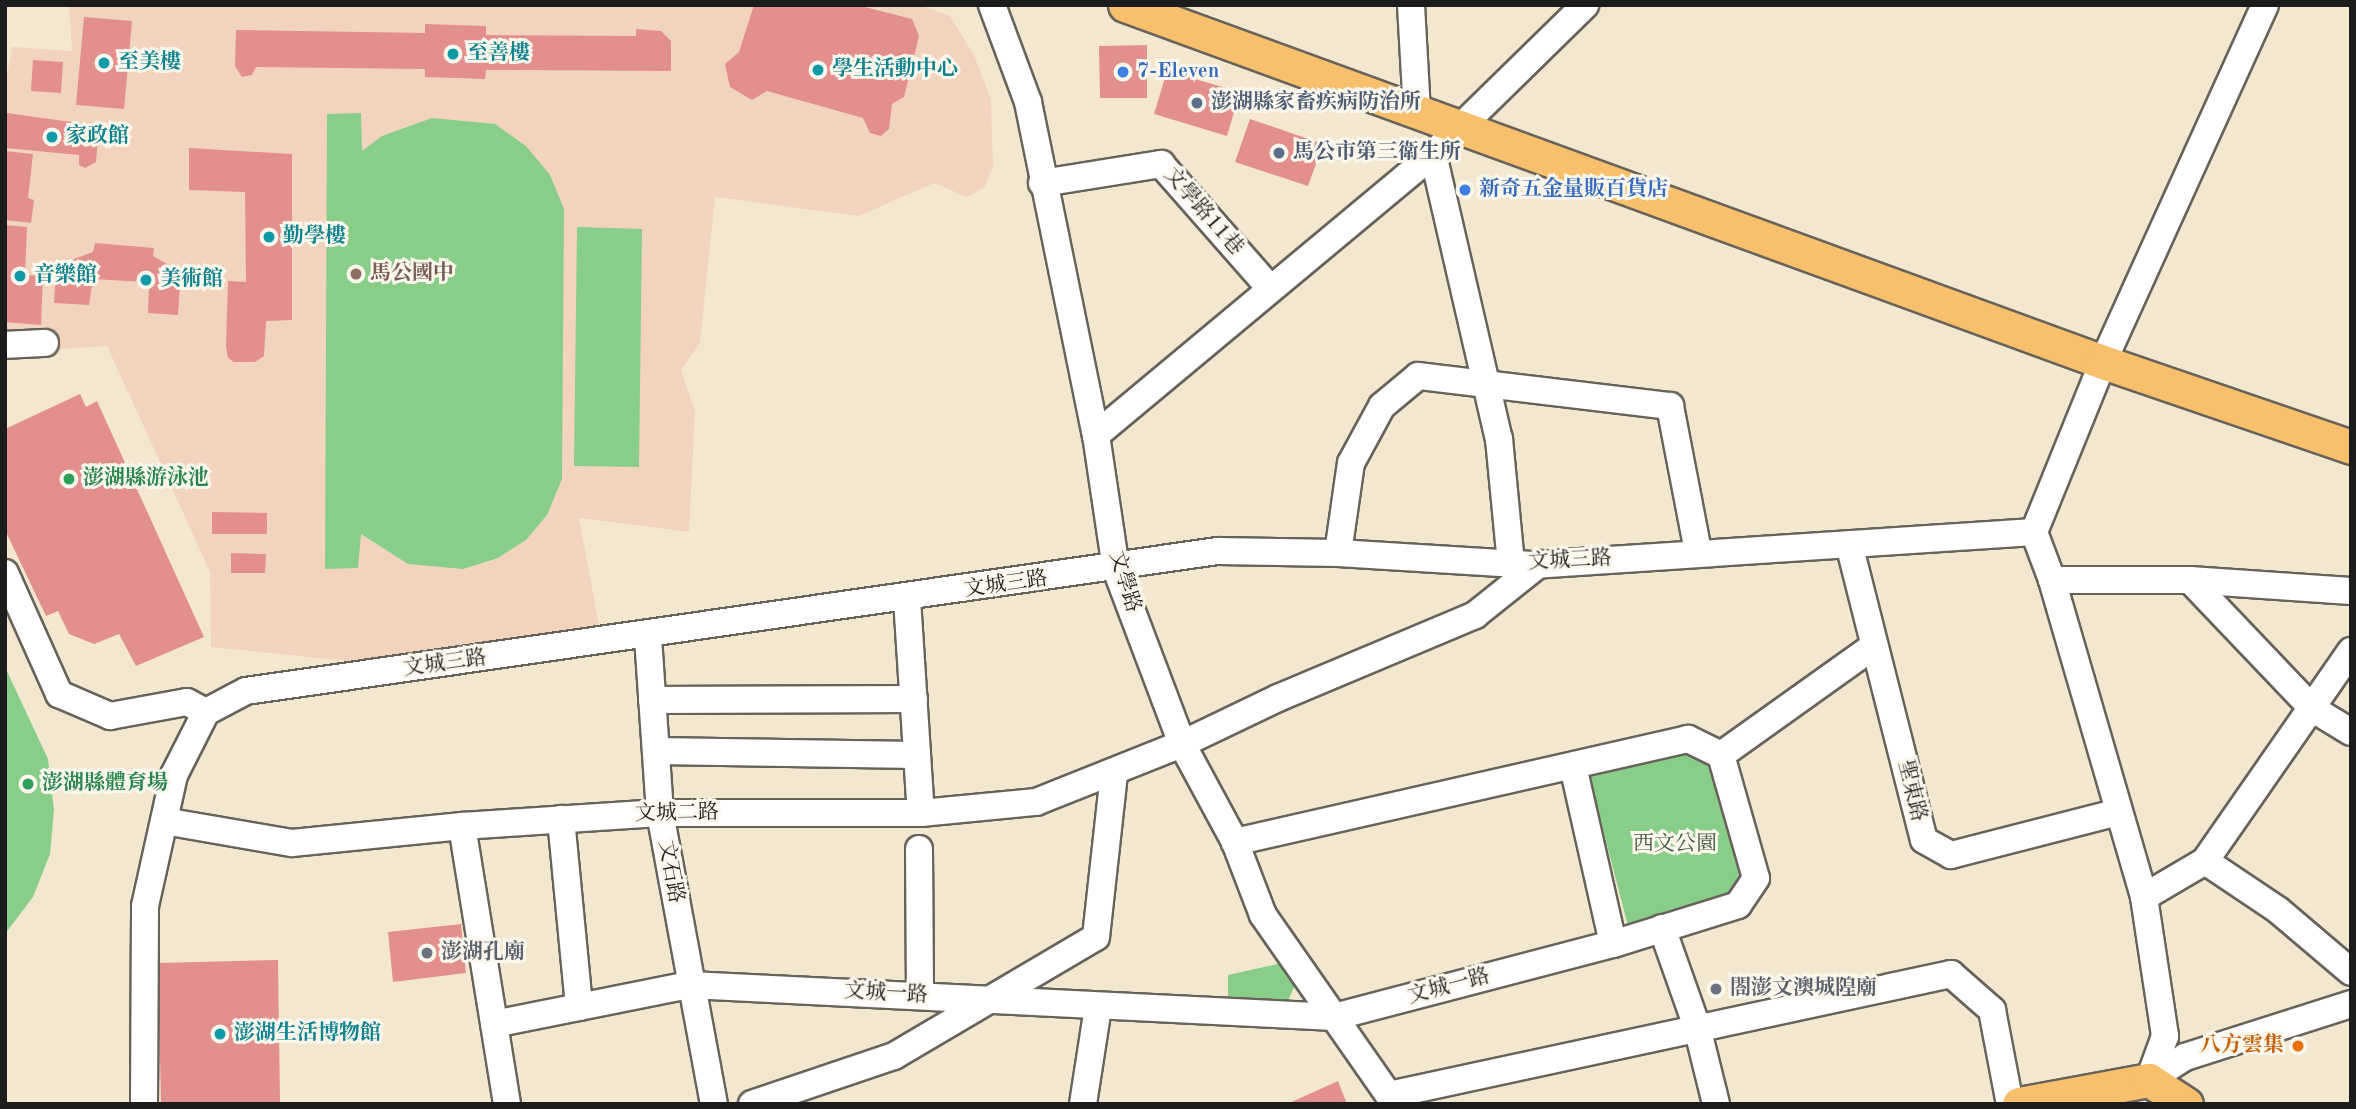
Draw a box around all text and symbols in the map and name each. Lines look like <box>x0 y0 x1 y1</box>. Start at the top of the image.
place label: 至善樓 <box>467 41 530 67</box>
marker: 至善樓 <box>445 46 461 62</box>
place label: 至美樓 <box>118 50 181 76</box>
marker: 至美樓 <box>96 55 112 71</box>
place label: 學生活動中心 <box>832 57 958 83</box>
place label: 7-Eleven <box>1137 59 1219 85</box>
marker: 學生活動中心 <box>810 62 826 78</box>
marker: 7-Eleven <box>1115 64 1131 80</box>
place label: 澎湖縣家畜疾病防治所 <box>1211 90 1421 116</box>
marker: 澎湖縣家畜疾病防治所 <box>1189 95 1205 111</box>
place label: 家政館 <box>66 124 129 150</box>
marker: 家政館 <box>44 129 60 145</box>
place label: 馬公市第三衛生所 <box>1293 140 1461 166</box>
marker: 馬公市第三衛生所 <box>1271 145 1287 161</box>
street label: 文學路11巷 <box>1158 163 1248 261</box>
place label: 新奇五金量販百貨店 <box>1479 177 1668 203</box>
marker: 新奇五金量販百貨店 <box>1457 182 1473 198</box>
place label: 勤學樓 <box>283 224 346 250</box>
marker: 勤學樓 <box>261 229 277 245</box>
place label: 馬公國中 <box>370 261 454 287</box>
place label: 音樂館 <box>34 263 97 289</box>
marker: 馬公國中 <box>348 266 364 282</box>
place label: 美術館 <box>160 267 223 293</box>
marker: 音樂館 <box>12 268 28 284</box>
marker: 美術館 <box>138 272 154 288</box>
place label: 澎湖縣游泳池 <box>83 466 209 492</box>
marker: 澎湖縣游泳池 <box>61 471 77 487</box>
street label: 文城三路 <box>1527 546 1613 576</box>
street label: 文學路 <box>1103 548 1145 616</box>
street label: 文城三路 <box>963 567 1049 603</box>
street label: 文城三路 <box>402 646 488 682</box>
street label: 聖東路 <box>1891 757 1931 825</box>
place label: 澎湖縣體育場 <box>42 771 168 797</box>
marker: 澎湖縣體育場 <box>20 776 36 792</box>
street label: 文城二路 <box>635 801 719 827</box>
park label: 西文公園 <box>1633 832 1717 858</box>
street label: 文石路 <box>652 839 688 905</box>
place label: 澎湖孔廟 <box>441 940 525 966</box>
marker: 澎湖孔廟 <box>419 945 435 961</box>
street label: 文城一路 <box>1405 964 1493 1010</box>
place label: 閤澎文澳城隍廟 <box>1730 976 1877 1002</box>
street label: 文城一路 <box>843 979 929 1009</box>
marker: 閤澎文澳城隍廟 <box>1708 981 1724 997</box>
place label: 澎湖生活博物館 <box>234 1021 381 1047</box>
marker: 澎湖生活博物館 <box>212 1026 228 1042</box>
place label: 八方雲集 <box>2200 1033 2284 1059</box>
marker: 八方雲集 <box>2290 1038 2306 1054</box>

